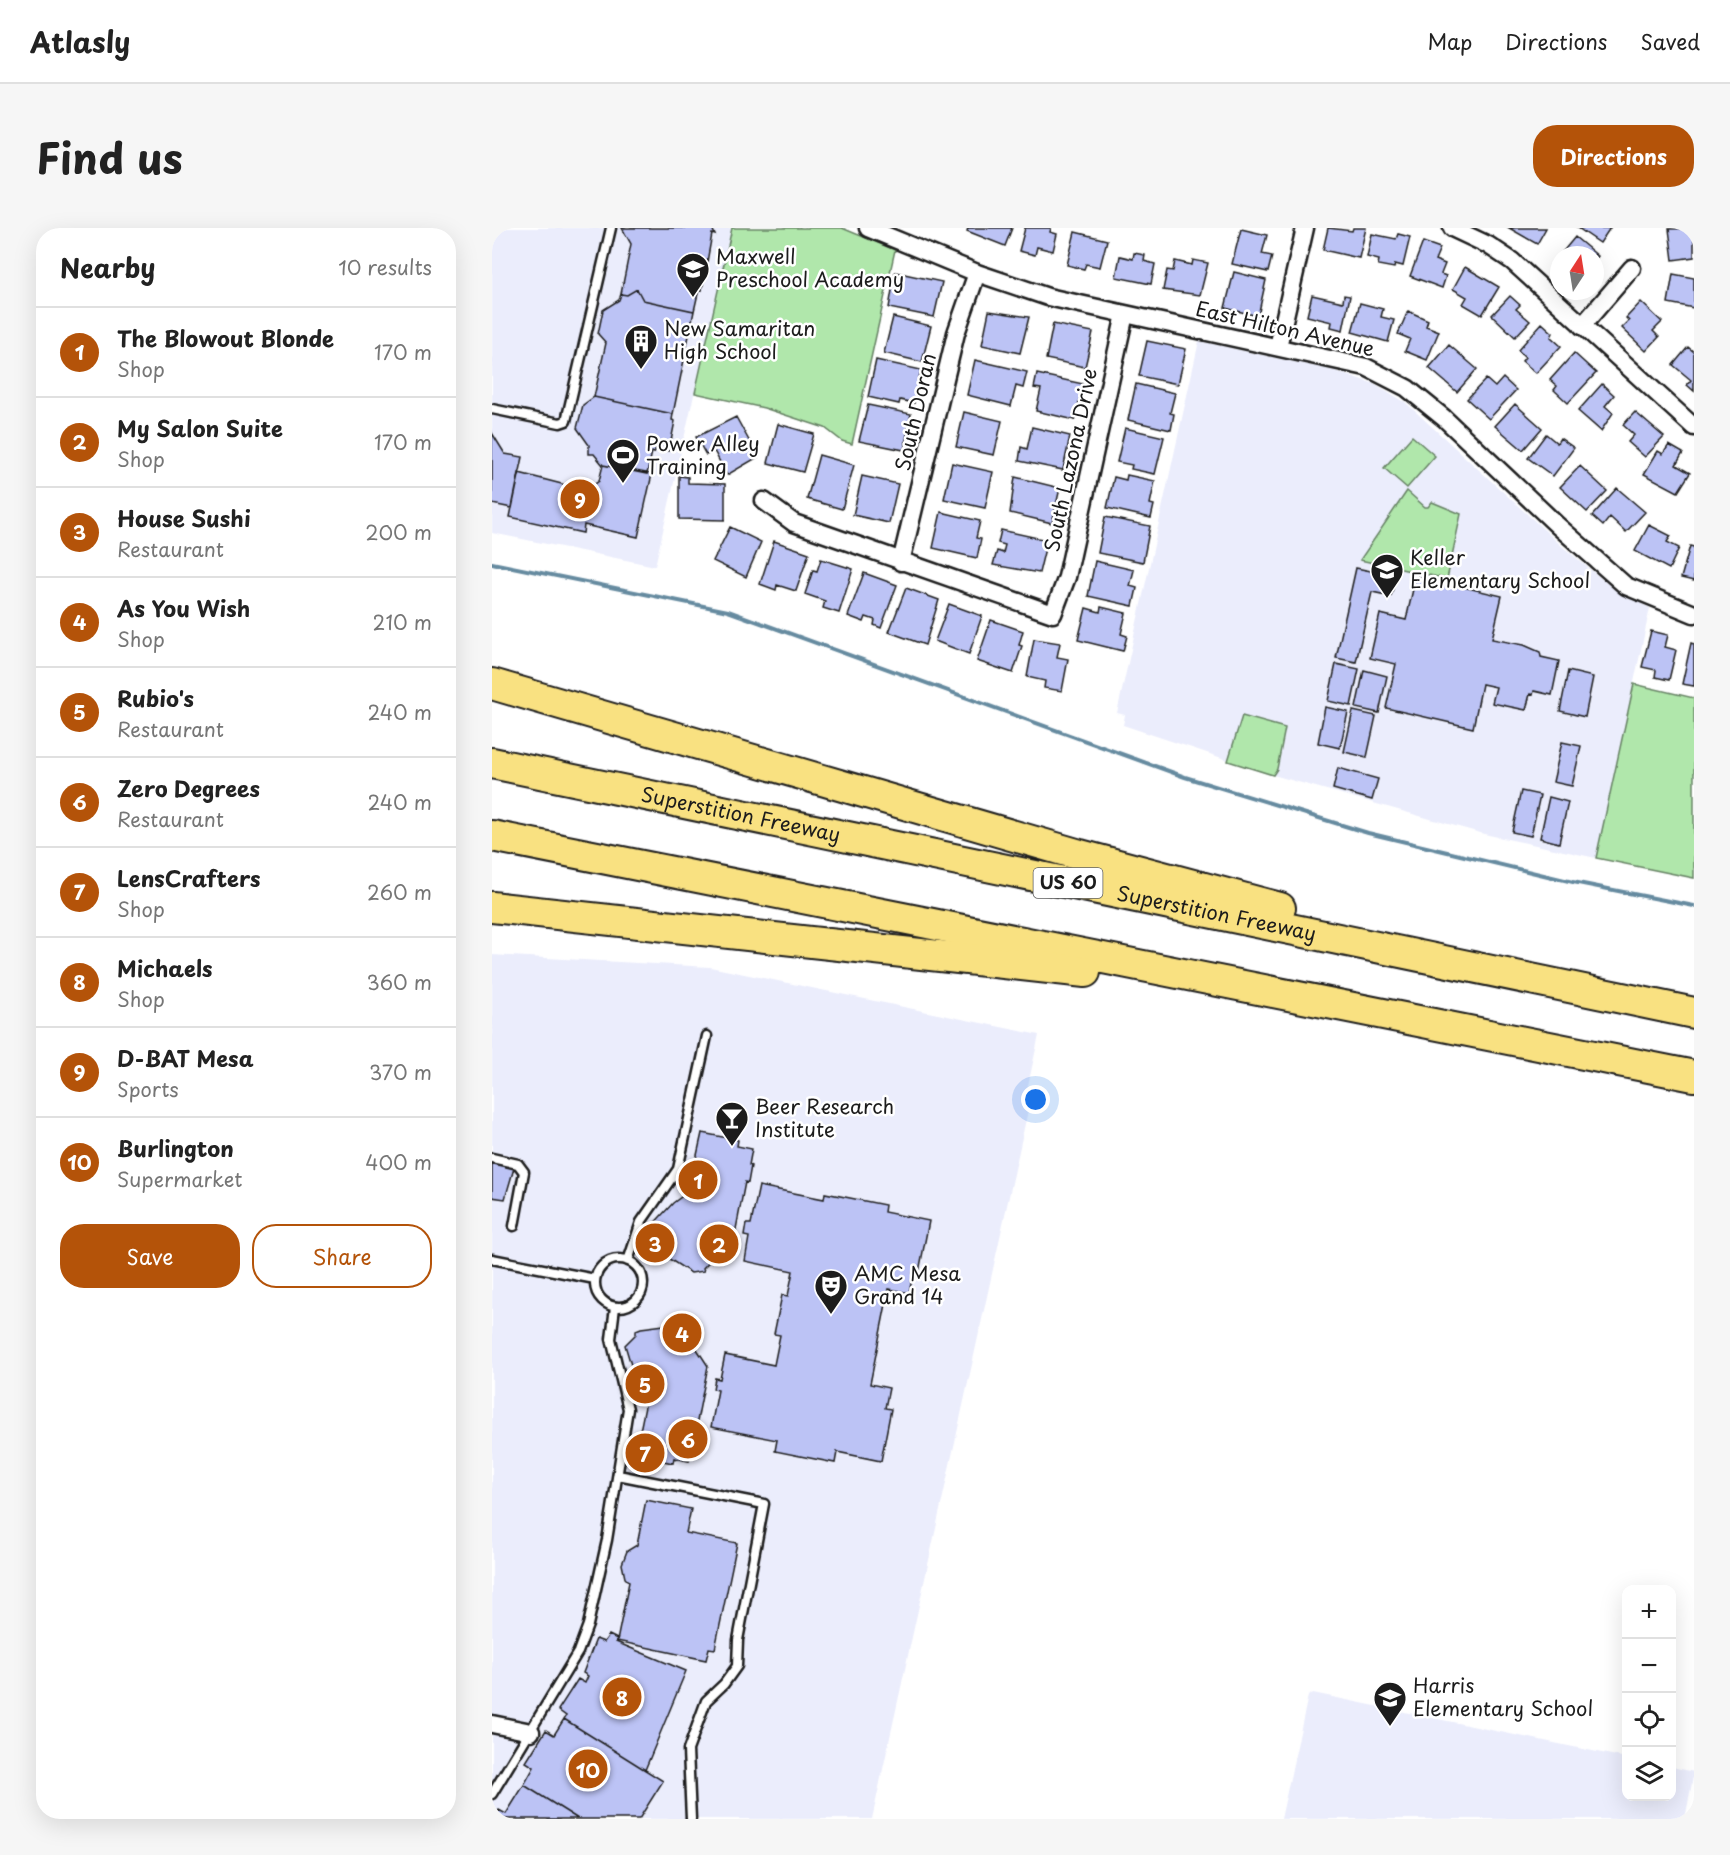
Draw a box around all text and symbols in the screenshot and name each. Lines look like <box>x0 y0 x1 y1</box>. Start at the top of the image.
text: Atlasly <box>30 20 130 63</box>
text: Map <box>1427 25 1472 57</box>
text: Directions <box>1505 25 1607 57</box>
text: Saved <box>1640 25 1700 57</box>
text: Find us <box>36 125 183 188</box>
button: Directions <box>1533 125 1694 187</box>
place label: Maxwell Preschool Academy <box>716 241 904 294</box>
north arrow <box>1550 246 1604 300</box>
text: Nearby <box>60 248 155 287</box>
school or university icon: Maxwell Preschool Academy <box>675 251 711 298</box>
text: 10 results <box>338 252 432 282</box>
street label: East Hilton Avenue <box>1193 293 1378 363</box>
place label: New Samaritan High School <box>664 313 815 366</box>
text: The Blowout Blonde <box>117 321 334 354</box>
building icon: New Samaritan High School <box>623 323 659 370</box>
text: 1 <box>75 337 84 367</box>
text: 170 m <box>374 337 432 367</box>
street label: South Doran <box>887 350 943 473</box>
text: Shop <box>117 354 165 384</box>
street label: South Lazona Drive <box>1036 365 1104 554</box>
text: My Salon Suite <box>117 411 283 444</box>
text: 2 <box>72 427 87 457</box>
text: 170 m <box>374 427 432 457</box>
place label: Power Alley Training <box>646 428 760 481</box>
sports icon: Power Alley Training <box>605 437 641 484</box>
text: Shop <box>117 444 165 474</box>
pin: 9 <box>560 476 599 522</box>
text: House Sushi <box>117 501 251 534</box>
text: 3 <box>73 517 86 547</box>
text: 200 m <box>365 517 432 547</box>
text: Restaurant <box>117 534 224 564</box>
place label: Keller Elementary School <box>1410 542 1590 595</box>
school or university icon: Keller Elementary School <box>1369 552 1405 599</box>
text: As You Wish <box>117 591 250 624</box>
text: 4 <box>73 607 86 637</box>
text: 210 m <box>373 607 432 637</box>
text: Shop <box>117 624 165 654</box>
text: Rubio's <box>117 681 194 714</box>
text: 5 <box>73 697 86 727</box>
text: 240 m <box>367 697 432 727</box>
text: Restaurant <box>117 714 224 744</box>
text: Zero Degrees <box>117 771 260 804</box>
street label: Superstition Freeway <box>639 778 843 849</box>
text: 6 <box>72 787 87 817</box>
text: 240 m <box>367 787 432 817</box>
text: Restaurant <box>117 804 224 834</box>
text: LensCrafters <box>117 861 261 894</box>
road number: US 60 <box>1034 868 1102 898</box>
text: 7 <box>74 877 85 907</box>
text: 260 m <box>367 877 432 907</box>
street label: Superstition Freeway <box>1114 877 1319 948</box>
text: Shop <box>117 894 165 924</box>
text: Michaels <box>117 951 213 984</box>
text: 8 <box>73 967 86 997</box>
text: 360 m <box>366 967 432 997</box>
text: Shop <box>117 984 165 1014</box>
text: D-BAT Mesa <box>117 1041 254 1074</box>
text: 9 <box>74 1057 85 1087</box>
text: 370 m <box>369 1057 432 1087</box>
text: Sports <box>117 1074 179 1104</box>
your location <box>1021 1085 1050 1114</box>
place label: Beer Research Institute <box>755 1091 894 1144</box>
bar icon: Beer Research Institute <box>714 1100 750 1147</box>
text: Burlington <box>117 1131 234 1164</box>
text: 10 <box>67 1147 92 1177</box>
text: 400 m <box>365 1147 432 1177</box>
pin: 1 <box>678 1158 718 1202</box>
text: Supermarket <box>117 1164 243 1194</box>
pin: 3 <box>636 1220 674 1266</box>
pin: 2 <box>700 1222 738 1266</box>
button: Save <box>60 1224 240 1288</box>
button: Share <box>252 1224 432 1288</box>
place label: AMC Mesa Grand 14 <box>854 1258 961 1311</box>
theatre icon: AMC Mesa Grand 14 <box>813 1268 849 1315</box>
pin: 4 <box>662 1310 702 1356</box>
pin: 5 <box>626 1362 664 1406</box>
pin: 6 <box>668 1416 708 1462</box>
pin: 7 <box>626 1430 664 1476</box>
map controls <box>1622 1585 1676 1801</box>
button: + <box>1622 1585 1676 1639</box>
button: − <box>1622 1639 1676 1693</box>
place label: Harris Elementary School <box>1413 1670 1593 1723</box>
pin: 8 <box>602 1674 642 1720</box>
school or university icon: Harris Elementary School <box>1372 1680 1408 1727</box>
button: locate <box>1622 1693 1676 1747</box>
pin: 10 <box>568 1746 608 1792</box>
button: layers <box>1622 1747 1676 1801</box>

